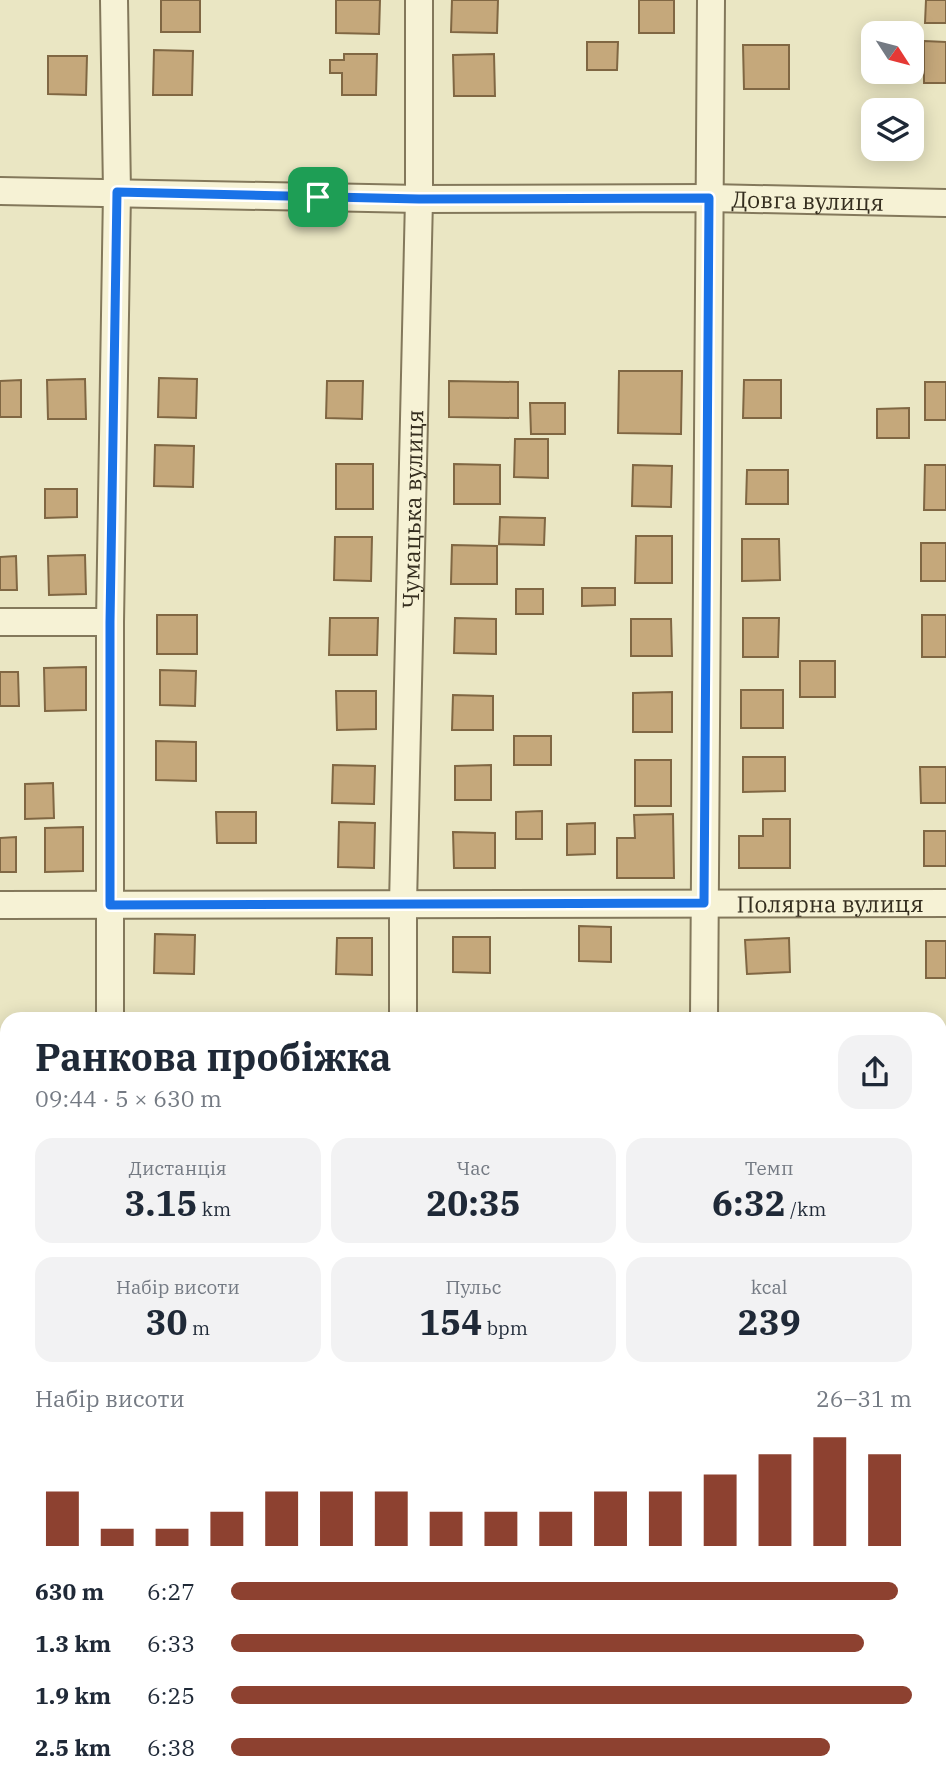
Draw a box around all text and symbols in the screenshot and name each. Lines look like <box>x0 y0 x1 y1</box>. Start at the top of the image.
north arrow <box>861 21 924 84</box>
map controls <box>861 21 924 161</box>
button: layers <box>861 98 924 161</box>
pin <box>288 167 348 227</box>
icon: arrive <box>299 178 337 216</box>
street label: Довга вулиця <box>731 183 884 217</box>
street label: Чумацька вулиця <box>395 409 429 609</box>
street label: Полярна вулиця <box>736 888 924 918</box>
text: Ранкова пробіжка <box>35 1032 391 1081</box>
button: share <box>838 1035 912 1109</box>
text: 09:44 · 5 × 630 m <box>35 1083 222 1113</box>
text: Дистанція <box>129 1156 227 1180</box>
text: Час <box>457 1156 490 1180</box>
text: Темп <box>745 1156 793 1180</box>
text: 3.15 <box>125 1180 197 1226</box>
text: 20:35 <box>426 1180 521 1226</box>
text: 6:32 <box>712 1180 786 1226</box>
text: km <box>197 1197 231 1221</box>
text: /km <box>786 1197 826 1221</box>
text: Набір висоти <box>116 1275 240 1299</box>
text: Пульс <box>445 1275 502 1299</box>
text: kcal <box>751 1275 787 1299</box>
text: 30 <box>146 1299 188 1345</box>
text: 154 <box>419 1299 482 1345</box>
text: 239 <box>738 1299 801 1345</box>
text: m <box>188 1316 210 1340</box>
text: bpm <box>482 1316 528 1340</box>
text: Набір висоти <box>35 1383 185 1413</box>
text: 26–31 m <box>816 1383 912 1413</box>
text: 630 m <box>35 1576 104 1606</box>
text: 6:27 <box>147 1576 195 1606</box>
text: 1.3 km <box>35 1628 111 1658</box>
text: 6:33 <box>147 1628 195 1658</box>
text: 1.9 km <box>35 1680 111 1710</box>
text: 6:25 <box>147 1680 195 1710</box>
text: 2.5 km <box>35 1732 111 1762</box>
text: 6:38 <box>147 1732 195 1762</box>

